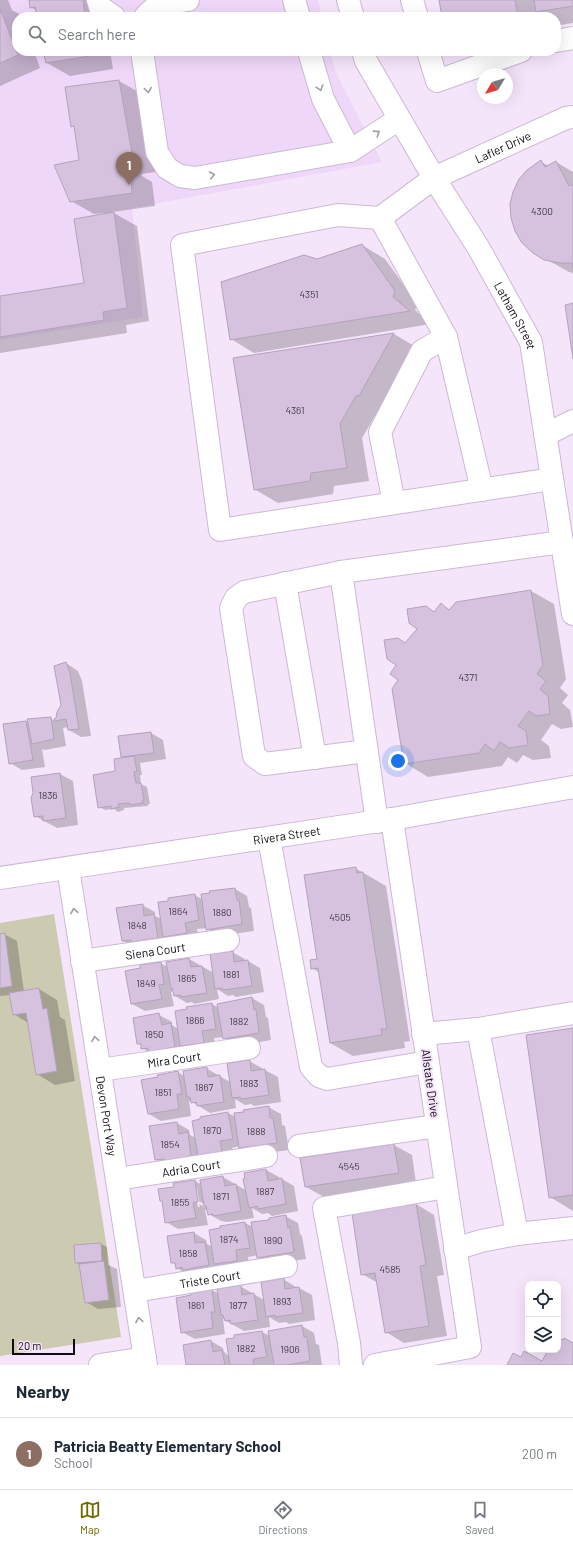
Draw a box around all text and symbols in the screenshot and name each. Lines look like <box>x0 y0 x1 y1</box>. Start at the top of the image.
search box <box>12 12 561 56</box>
icon: search <box>26 23 48 45</box>
text: Search here <box>58 25 136 43</box>
north arrow <box>477 68 513 104</box>
one-way arrow <box>315 85 324 92</box>
one-way arrow <box>143 87 152 93</box>
street label: Lafler Drive <box>472 128 533 166</box>
one-way arrow <box>373 131 380 138</box>
pin: 1 <box>116 152 142 185</box>
one-way arrow <box>209 172 216 180</box>
house number: 4300 <box>531 205 553 217</box>
street label: Latham Street <box>492 279 539 350</box>
house number: 4351 <box>299 288 319 300</box>
house number: 4361 <box>285 404 305 416</box>
house number: 4371 <box>459 671 477 683</box>
your location <box>388 751 408 771</box>
house number: 1836 <box>38 789 58 801</box>
street label: Rivera Street <box>252 823 321 847</box>
house number: 1864 <box>168 905 188 917</box>
house number: 1880 <box>212 906 232 918</box>
one-way arrow <box>70 908 79 914</box>
house number: 4505 <box>329 911 351 923</box>
house number: 1848 <box>127 919 147 931</box>
street label: Siena Court <box>124 939 186 962</box>
house number: 1881 <box>222 968 240 980</box>
house number: 1865 <box>178 972 197 984</box>
house number: 1849 <box>136 977 156 989</box>
house number: 1866 <box>185 1014 205 1026</box>
house number: 1882 <box>229 1015 249 1027</box>
house number: 1850 <box>144 1028 164 1040</box>
one-way arrow <box>91 1036 100 1042</box>
street label: Mira Court <box>147 1048 202 1070</box>
street label: Allstate Drive <box>419 1048 443 1118</box>
street label: Devon Port Way <box>94 1075 120 1157</box>
house number: 1883 <box>239 1077 259 1089</box>
house number: 1867 <box>195 1081 214 1093</box>
house number: 1851 <box>154 1086 172 1098</box>
house number: 1870 <box>202 1124 222 1136</box>
house number: 1888 <box>246 1125 266 1137</box>
house number: 1854 <box>160 1138 180 1150</box>
street label: Adria Court <box>161 1156 221 1179</box>
house number: 4545 <box>338 1160 360 1172</box>
house number: 1887 <box>256 1185 275 1197</box>
house number: 1871 <box>213 1190 229 1202</box>
house number: 1855 <box>171 1196 190 1208</box>
house number: 1874 <box>220 1233 238 1245</box>
house number: 1890 <box>263 1234 283 1246</box>
house number: 1858 <box>178 1247 198 1259</box>
house number: 4585 <box>380 1263 401 1275</box>
street label: Triste Court <box>178 1267 242 1291</box>
map controls <box>525 1281 561 1353</box>
button: locate <box>525 1281 561 1317</box>
house number: 1893 <box>272 1295 292 1307</box>
house number: 1861 <box>187 1299 205 1311</box>
house number: 1877 <box>229 1299 247 1311</box>
one-way arrow <box>135 1317 144 1323</box>
button: layers <box>525 1317 561 1353</box>
scale bar <box>12 1337 75 1356</box>
text: 20 m <box>18 1339 41 1352</box>
house number: 1882 <box>236 1342 256 1354</box>
house number: 1906 <box>280 1343 300 1355</box>
text: Nearby <box>16 1381 70 1401</box>
text: Patricia Beatty Elementary School <box>54 1437 281 1455</box>
text: 1 <box>27 1446 31 1462</box>
text: 200 m <box>522 1446 557 1462</box>
text: School <box>54 1455 92 1471</box>
tab: Map <box>79 1499 101 1536</box>
tab: Directions <box>258 1499 308 1536</box>
tab: Saved <box>465 1499 494 1536</box>

